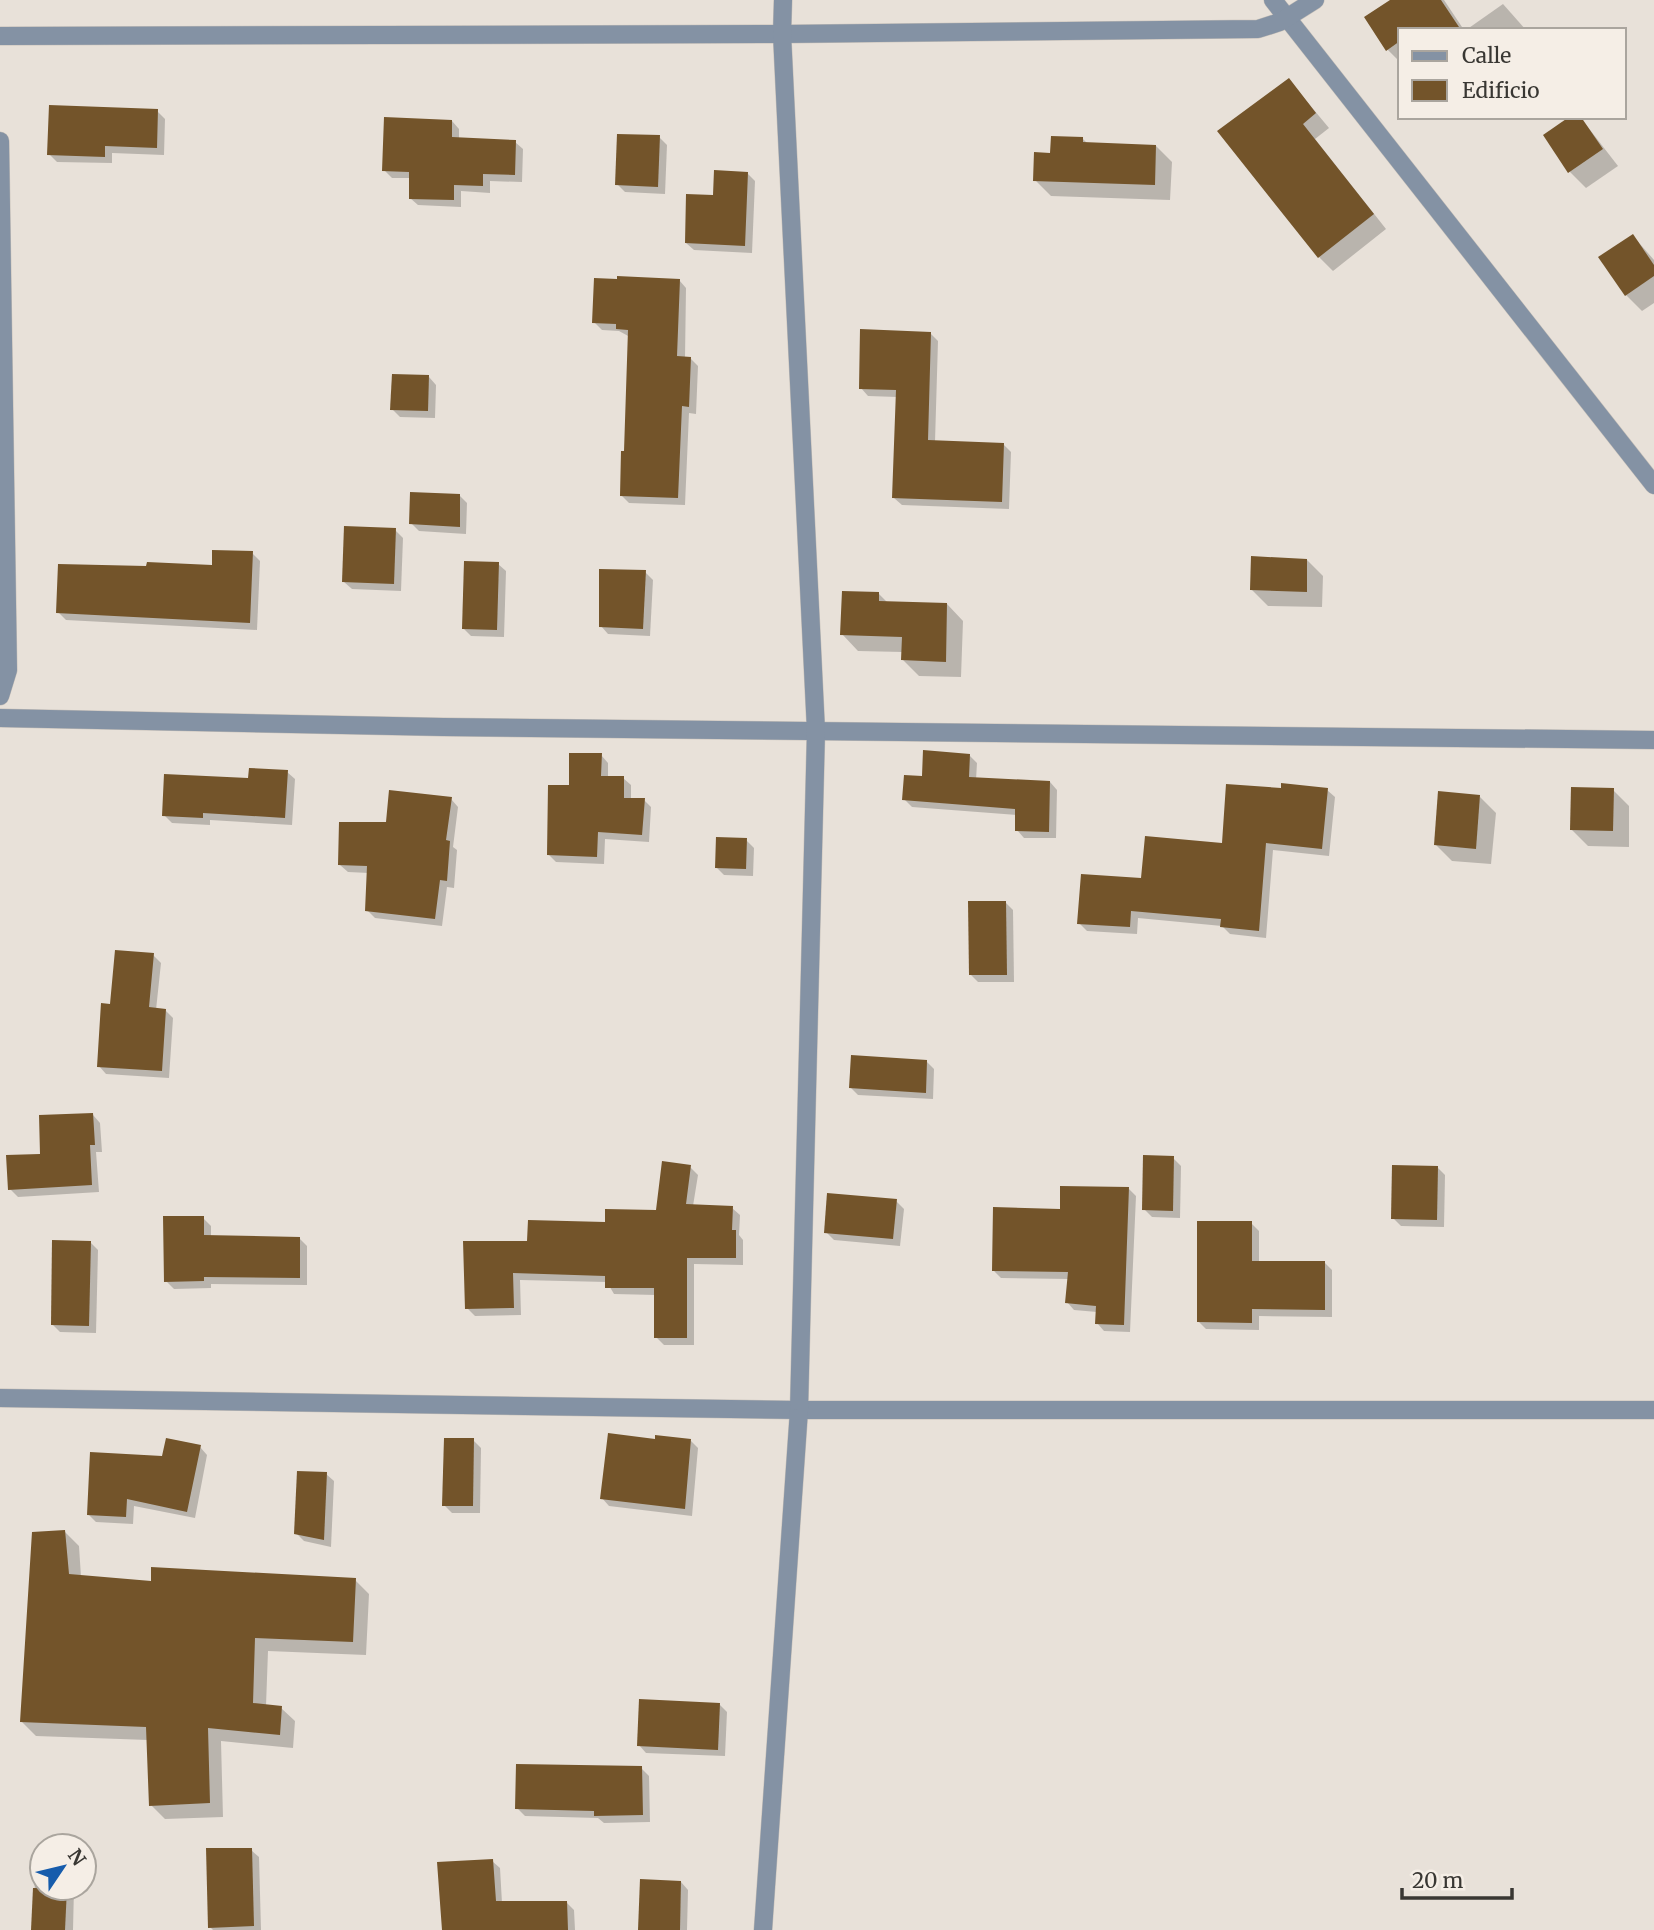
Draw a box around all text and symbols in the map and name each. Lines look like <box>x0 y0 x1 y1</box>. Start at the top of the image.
legend <box>1398 28 1626 119</box>
text: Calle <box>1462 42 1511 69</box>
text: Edificio <box>1462 77 1539 104</box>
north arrow <box>28 1832 98 1902</box>
text: N <box>63 1844 91 1870</box>
scale bar <box>1402 1856 1512 1900</box>
text: 20 m <box>1412 1867 1464 1894</box>

